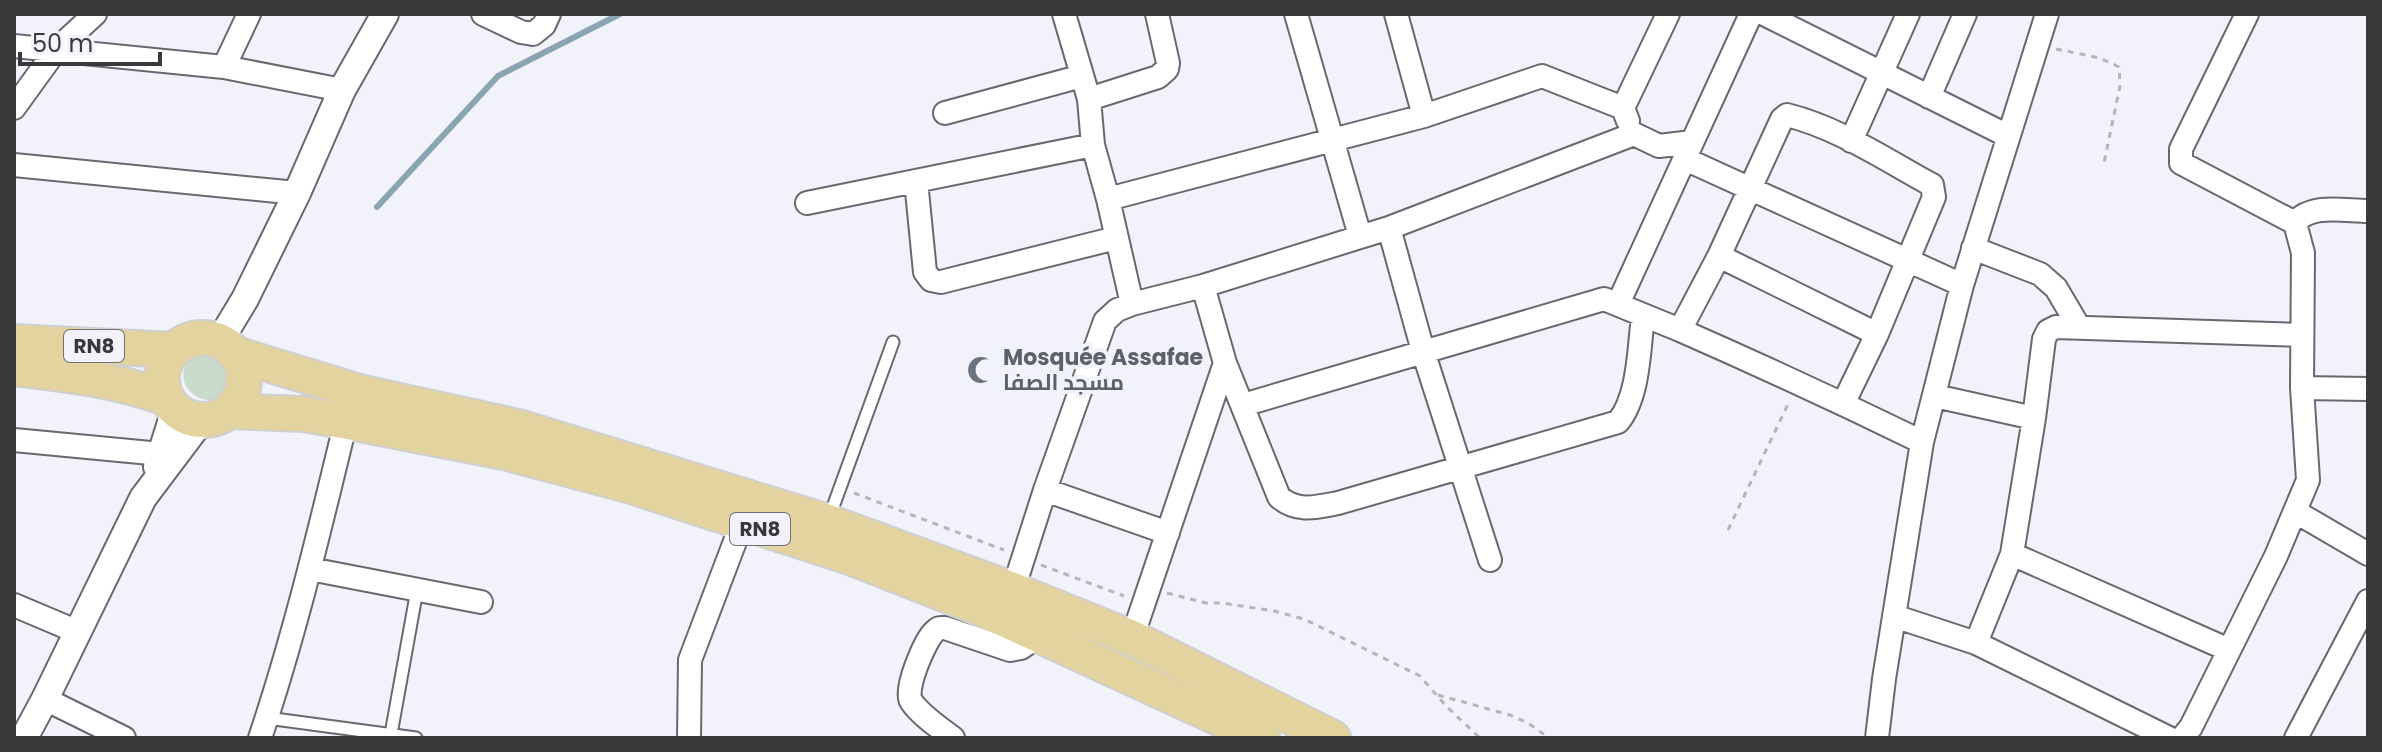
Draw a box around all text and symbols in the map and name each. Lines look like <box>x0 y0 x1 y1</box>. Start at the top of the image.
scale bar <box>20 16 160 66</box>
text: 50 m <box>32 27 93 60</box>
road number: RN8 <box>64 330 124 362</box>
place label: Mosquée Assafae مسجد الصفا <box>1003 342 1203 398</box>
mosque icon: Mosquée Assafae مسجد الصفا <box>966 355 996 385</box>
road number: RN8 <box>730 513 790 545</box>

